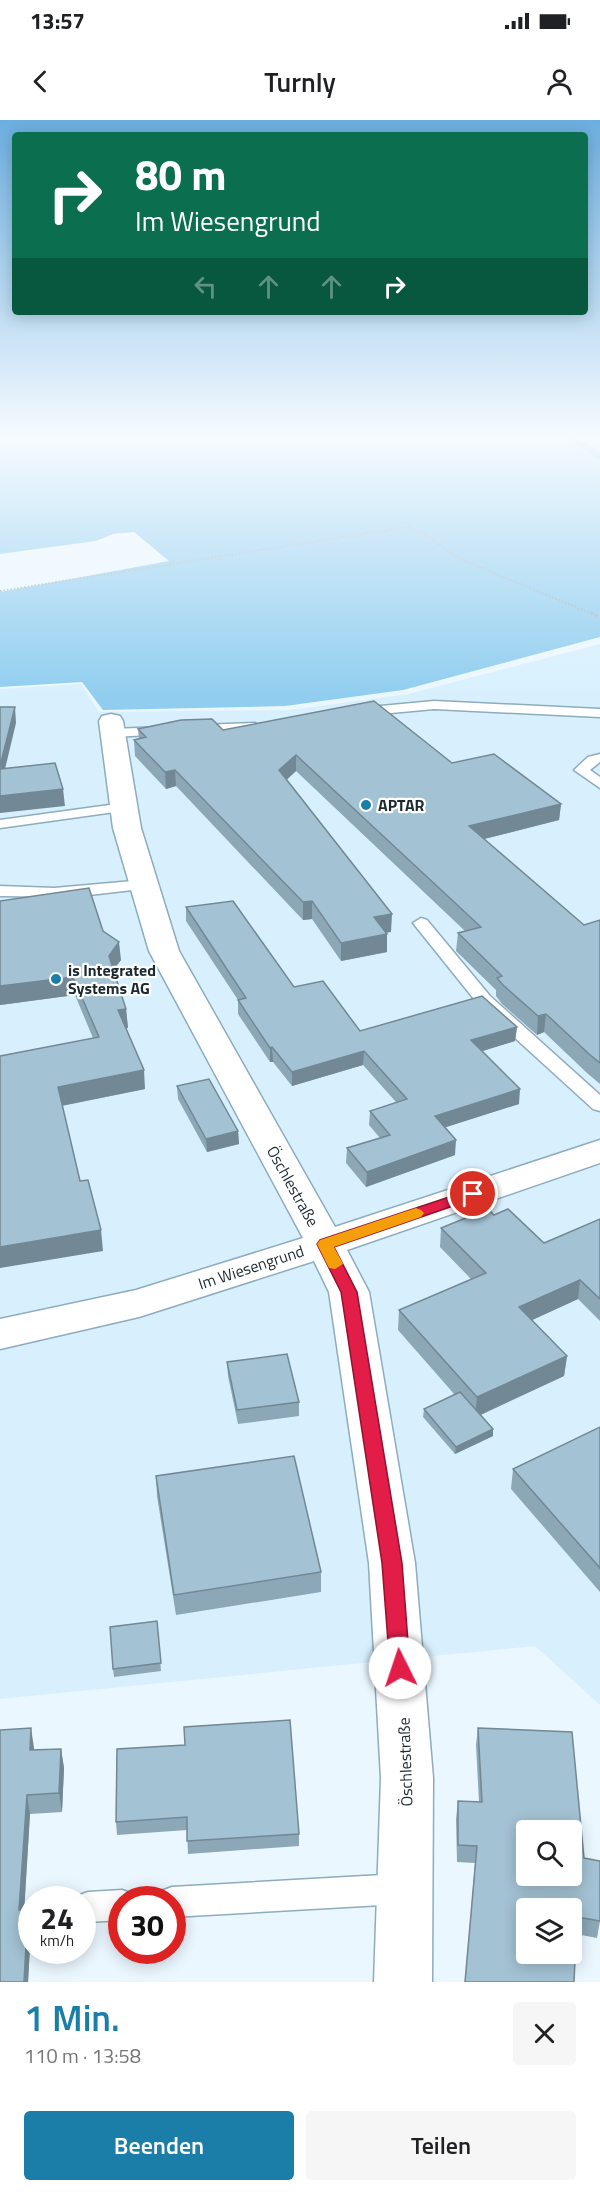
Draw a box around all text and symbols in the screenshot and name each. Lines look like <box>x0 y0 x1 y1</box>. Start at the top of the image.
text: 13:57 <box>30 4 85 38</box>
text: Turnly <box>264 61 336 102</box>
icon: back <box>24 65 57 98</box>
icon: person <box>543 65 576 98</box>
text: 80 m <box>135 142 227 206</box>
icon: right <box>36 156 114 234</box>
text: Im Wiesengrund <box>135 200 321 241</box>
icon: left <box>189 270 222 303</box>
icon: ahead <box>252 270 285 303</box>
icon: ahead <box>315 270 348 303</box>
icon: right <box>378 270 411 303</box>
place label: APTAR <box>378 793 425 817</box>
marker: APTAR <box>359 798 373 812</box>
place label: is Integrated Systems AG <box>68 958 156 1000</box>
marker: is Integrated Systems AG <box>49 972 63 986</box>
street label: Öschlestraße <box>261 1141 325 1231</box>
pin <box>447 1168 498 1219</box>
icon: arrive <box>456 1177 489 1210</box>
street label: Im Wiesengrund <box>195 1239 307 1295</box>
position arrow <box>368 1636 432 1700</box>
street label: Öschlestraße <box>391 1717 419 1807</box>
map controls <box>516 1820 582 1964</box>
button: search <box>516 1820 582 1886</box>
speed limit sign: 30 <box>108 1886 186 1964</box>
text: 24 <box>40 1895 74 1941</box>
button: layers <box>516 1898 582 1964</box>
text: km/h <box>40 1929 74 1952</box>
text: 1 Min. <box>24 1990 120 2045</box>
button: close <box>513 2002 576 2065</box>
text: 110 m · 13:58 <box>24 2040 141 2071</box>
button: Beenden <box>24 2111 294 2180</box>
button: Teilen <box>306 2111 576 2180</box>

